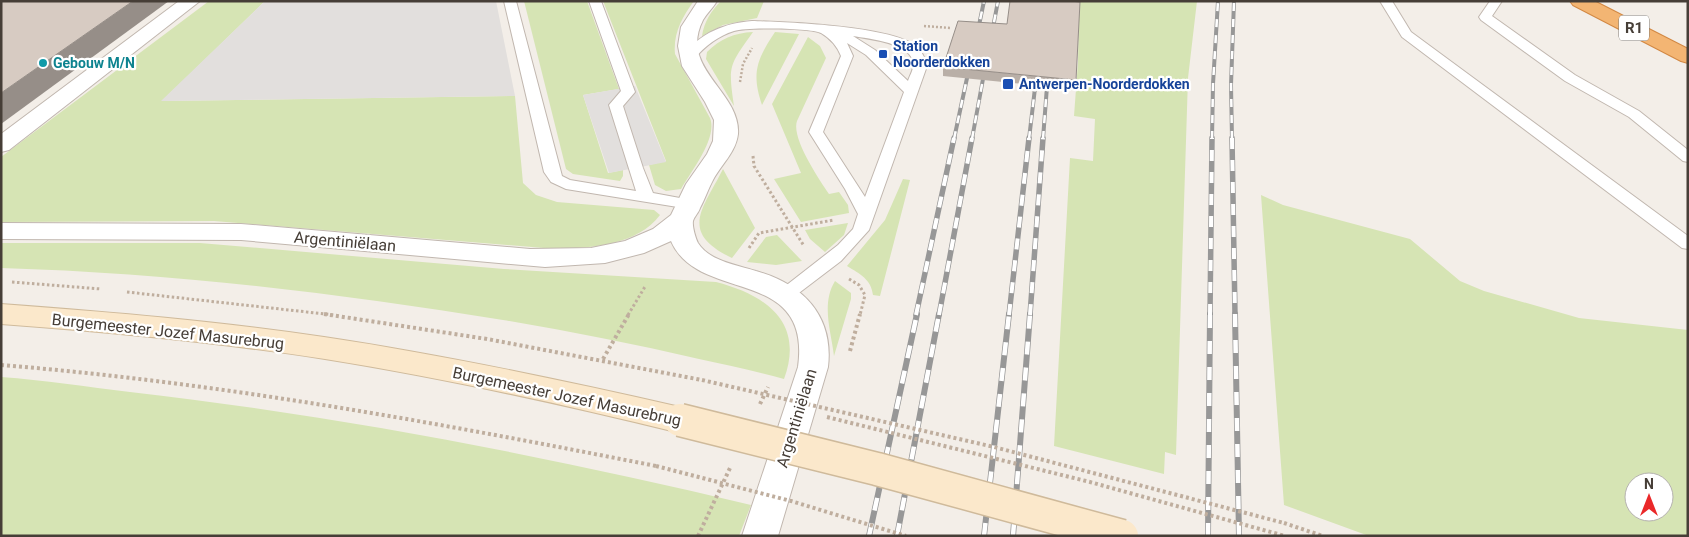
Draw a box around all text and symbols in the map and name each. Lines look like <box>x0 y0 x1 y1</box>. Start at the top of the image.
road number: R1 <box>1619 15 1649 40</box>
place label: Station Noorderdokken <box>893 38 990 70</box>
marker: Station Noorderdokken <box>877 48 889 60</box>
place label: Gebouw M/N <box>53 55 135 71</box>
marker: Gebouw M/N <box>37 57 49 69</box>
place label: Antwerpen-Noorderdokken <box>1019 76 1190 92</box>
marker: Antwerpen-Noorderdokken <box>1001 77 1015 91</box>
street label: Argentiniëlaan <box>293 228 397 255</box>
street label: Burgemeester Jozef Masurebrug <box>51 310 285 353</box>
street label: Burgemeester Jozef Masurebrug <box>451 363 683 430</box>
street label: Argentiniëlaan <box>772 366 821 470</box>
north arrow <box>1624 472 1674 522</box>
text: N <box>1644 476 1654 492</box>

